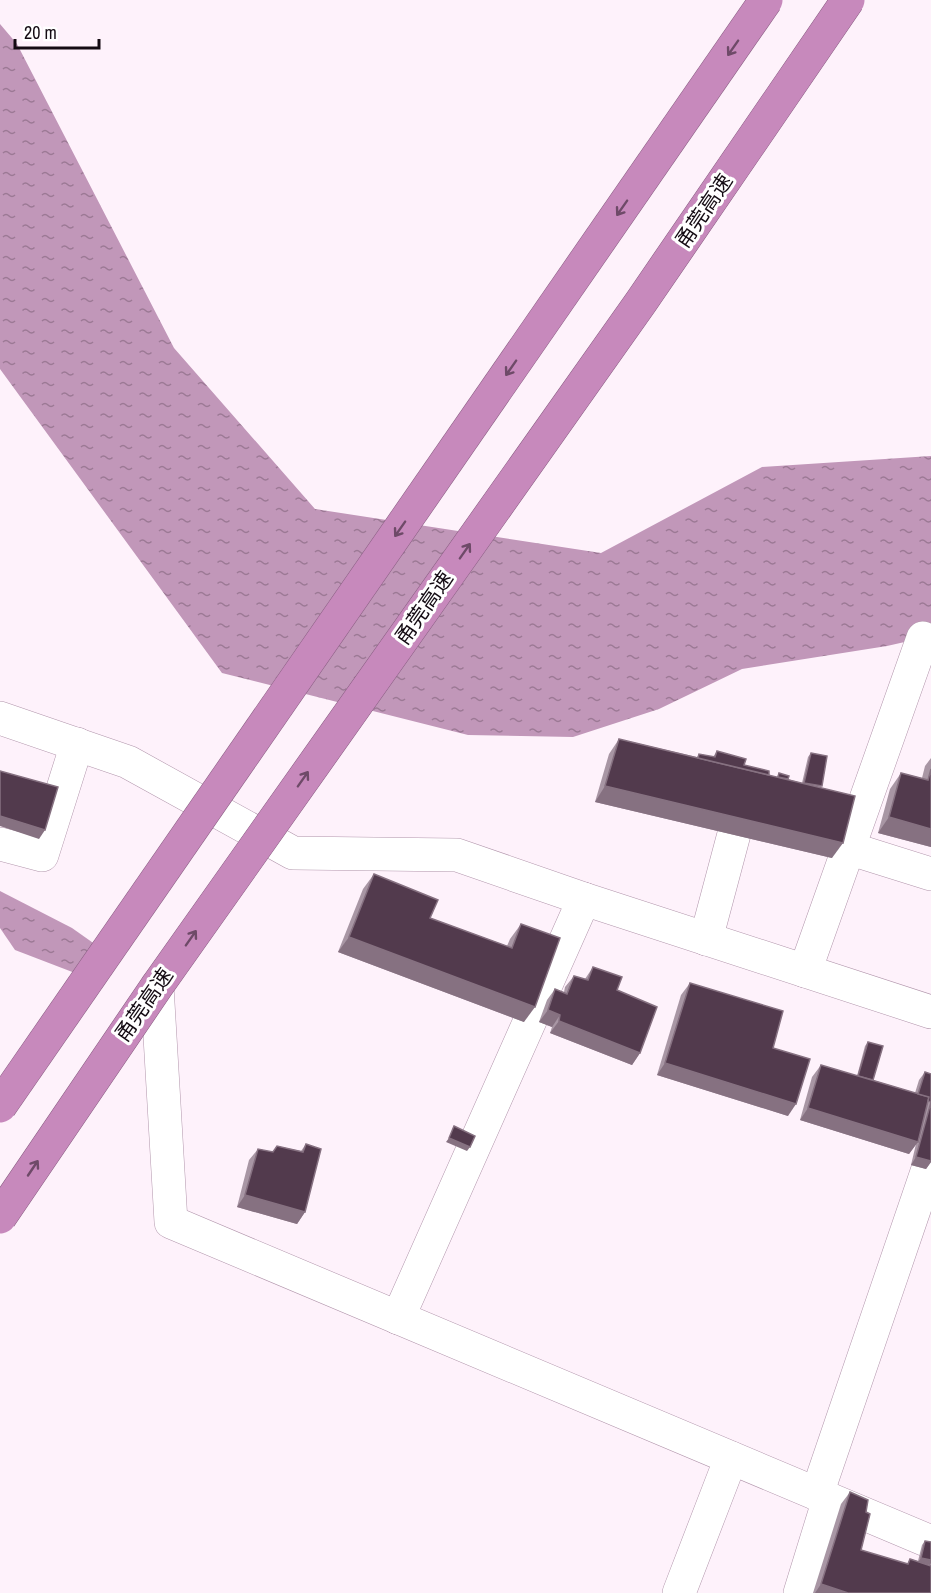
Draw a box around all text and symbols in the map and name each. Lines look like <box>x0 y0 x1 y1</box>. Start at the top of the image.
scale bar <box>15 12 99 50</box>
text: 20 m <box>24 20 57 45</box>
one-way arrow <box>727 39 739 56</box>
street label: 甬莞高速 <box>668 168 739 254</box>
one-way arrow <box>616 199 628 216</box>
one-way arrow <box>505 360 517 376</box>
one-way arrow <box>394 520 406 536</box>
one-way arrow <box>458 544 471 560</box>
street label: 甬莞高速 <box>388 565 460 650</box>
one-way arrow <box>297 771 309 787</box>
one-way arrow <box>185 930 197 947</box>
street label: 甬莞高速 <box>108 962 180 1047</box>
one-way arrow <box>27 1160 39 1177</box>

